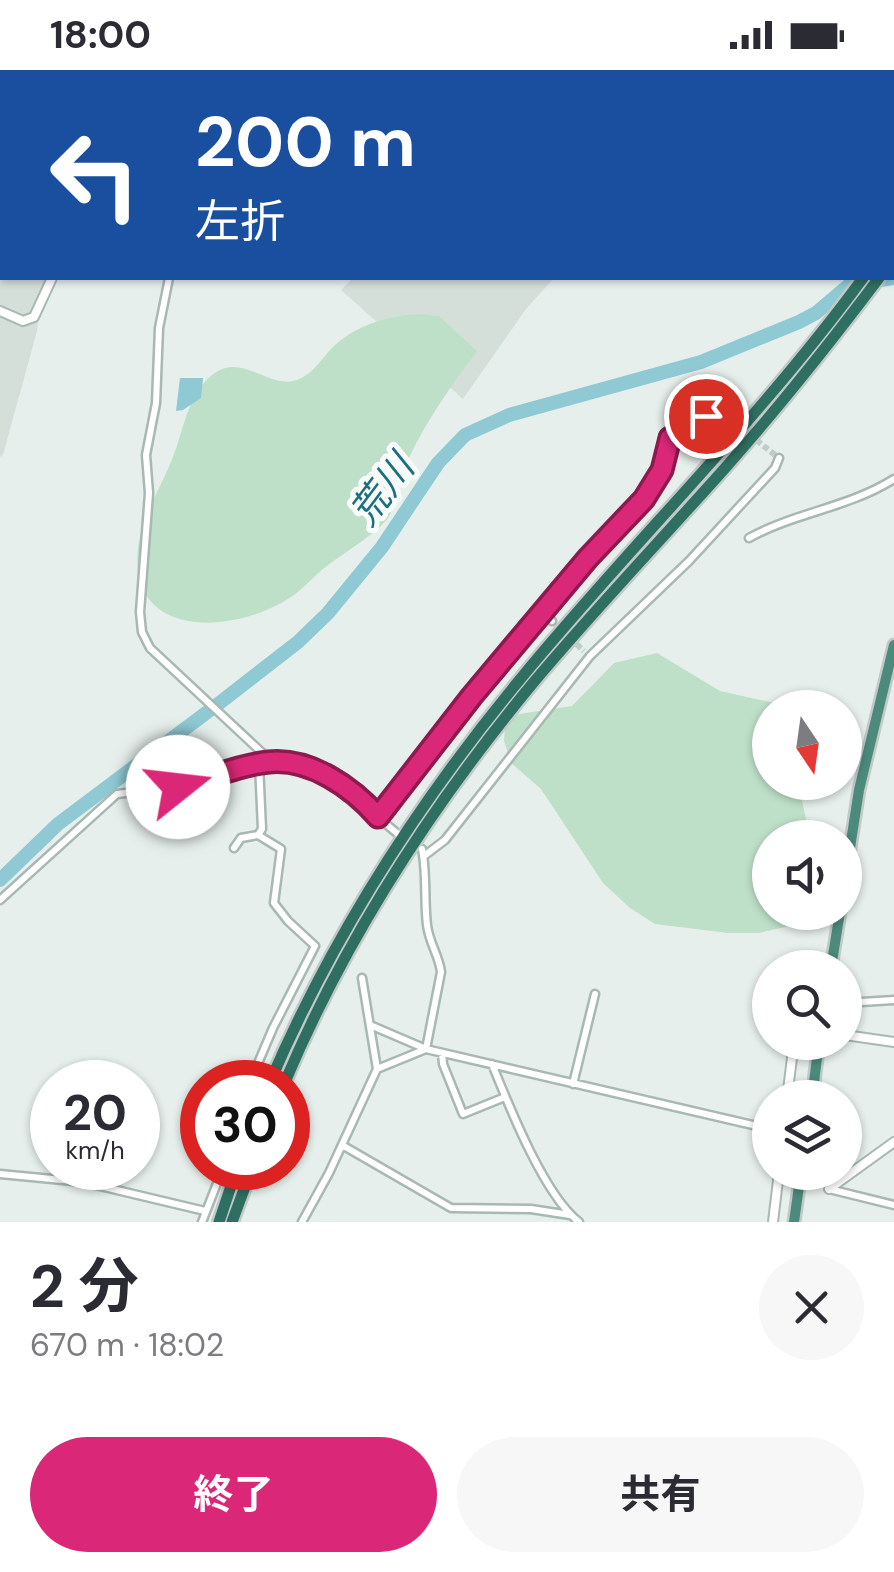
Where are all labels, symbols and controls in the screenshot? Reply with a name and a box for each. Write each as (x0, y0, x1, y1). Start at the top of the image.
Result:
text: 18:00 (50, 10, 151, 60)
text: 200 m (195, 97, 416, 188)
icon: left (30, 110, 160, 240)
text: 左折 (195, 192, 285, 251)
pin (664, 374, 749, 459)
icon: arrive (679, 389, 734, 444)
water label: 荒川 (339, 441, 427, 535)
north arrow (752, 690, 862, 800)
map controls (752, 690, 862, 1190)
position arrow (126, 735, 230, 839)
button: sound (752, 820, 862, 930)
button: search (752, 950, 862, 1060)
speed limit sign: 30 (180, 1060, 310, 1190)
text: 20 (63, 1080, 127, 1146)
button: layers (752, 1080, 862, 1190)
text: km/h (65, 1134, 125, 1167)
text: 2 分 (30, 1247, 139, 1326)
button: close (759, 1255, 864, 1360)
text: 670 m · 18:02 (30, 1324, 224, 1366)
button: 終了 (30, 1437, 437, 1552)
button: 共有 (457, 1437, 864, 1552)

